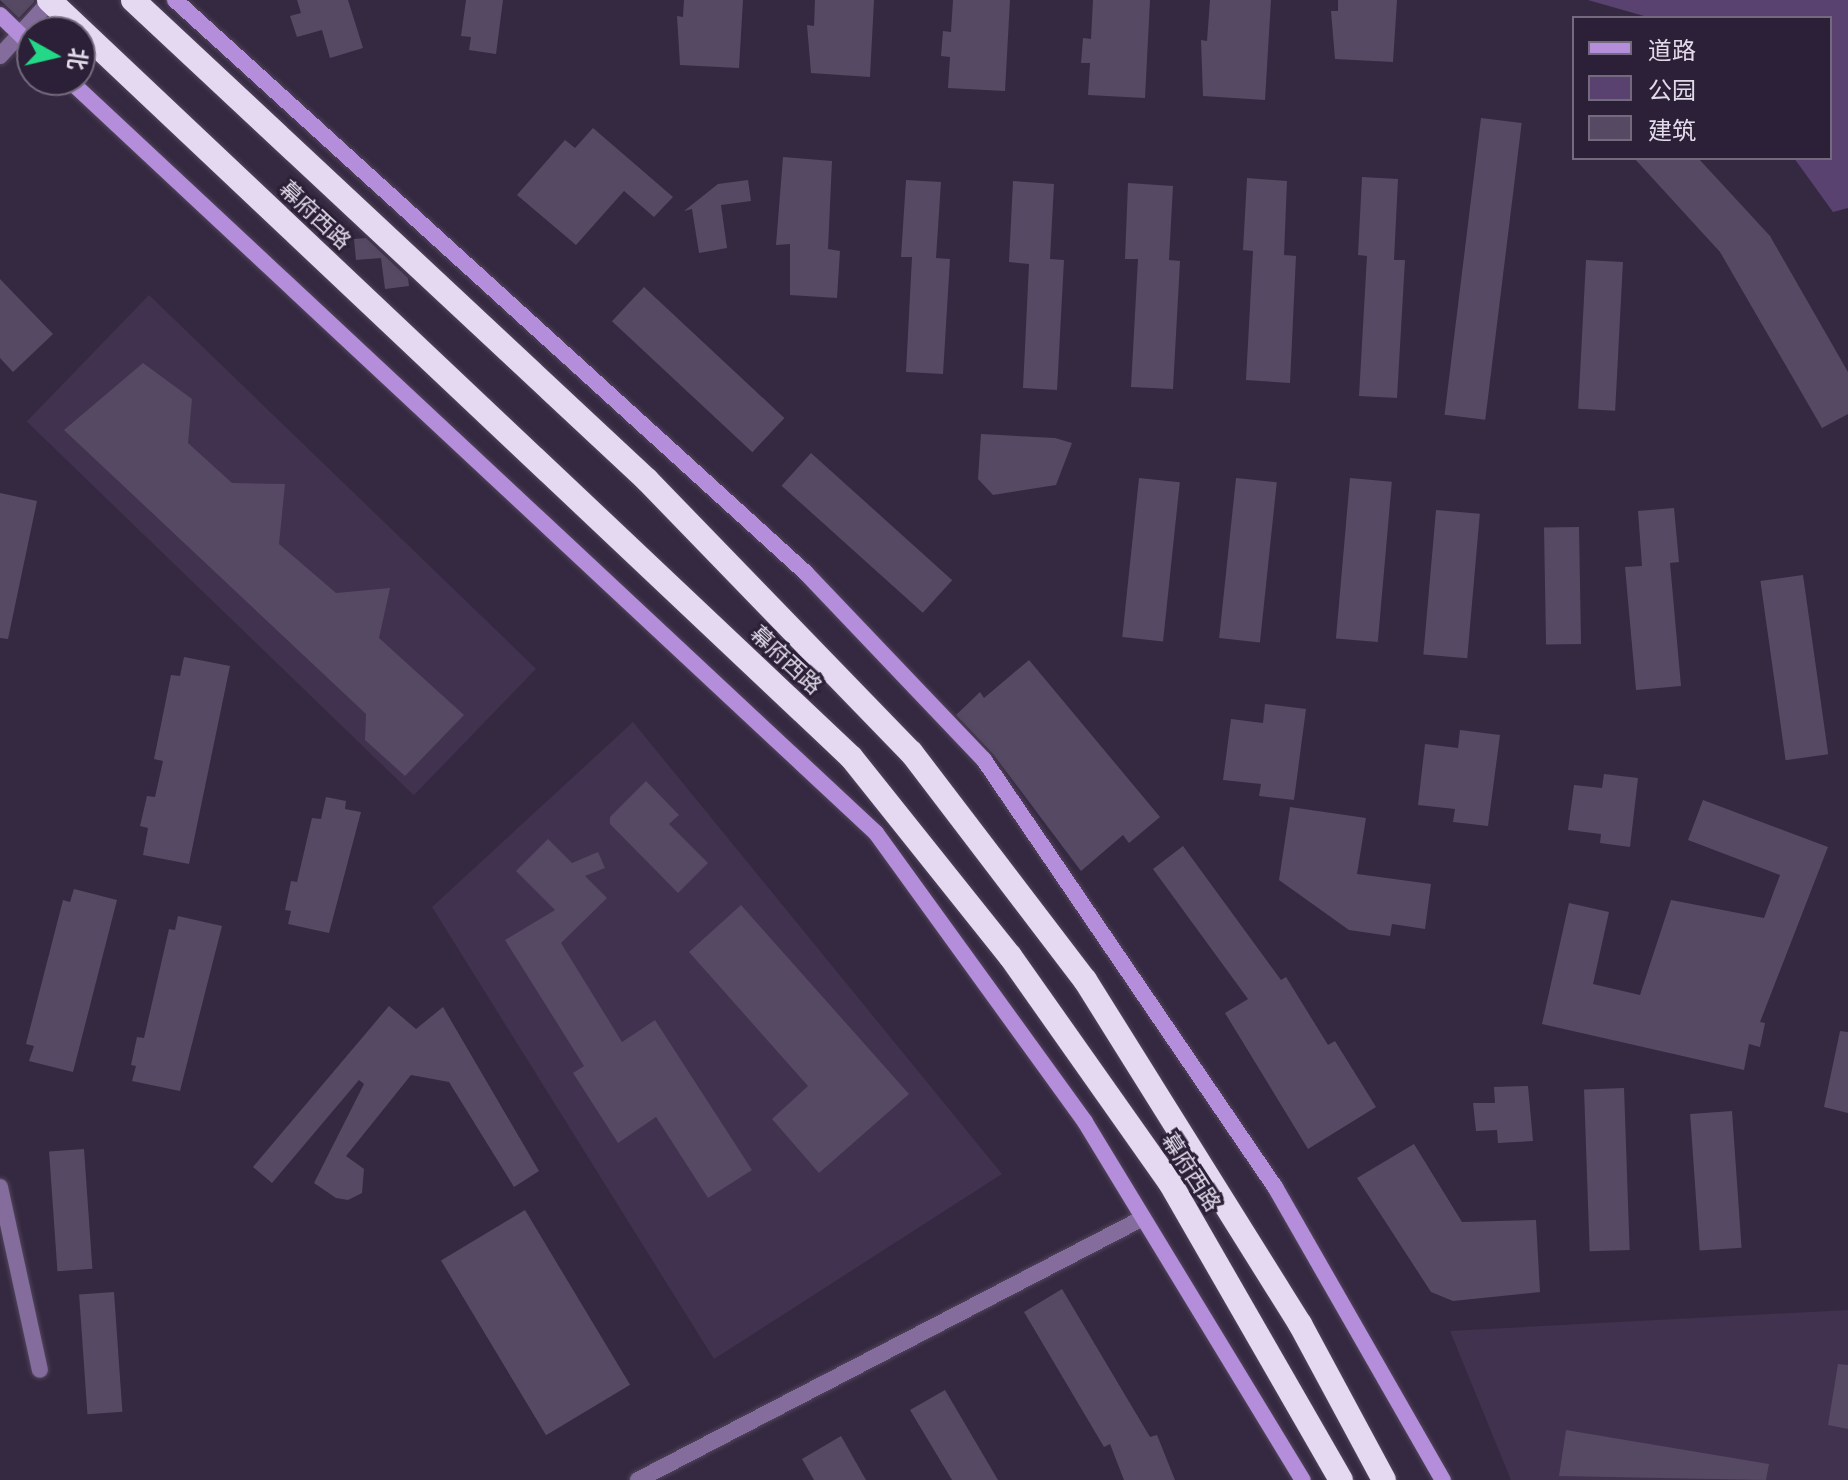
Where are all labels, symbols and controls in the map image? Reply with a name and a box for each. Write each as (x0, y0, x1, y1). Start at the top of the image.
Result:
north arrow (16, 16, 96, 96)
legend (1572, 16, 1832, 160)
text: 道路 (1648, 35, 1696, 66)
text: 北 (62, 46, 93, 72)
text: 公园 (1648, 75, 1696, 106)
text: 建筑 (1648, 115, 1696, 146)
street label: 幕府西路 (274, 175, 356, 255)
street label: 幕府西路 (745, 620, 827, 700)
street label: 幕府西路 (1156, 1128, 1226, 1216)

